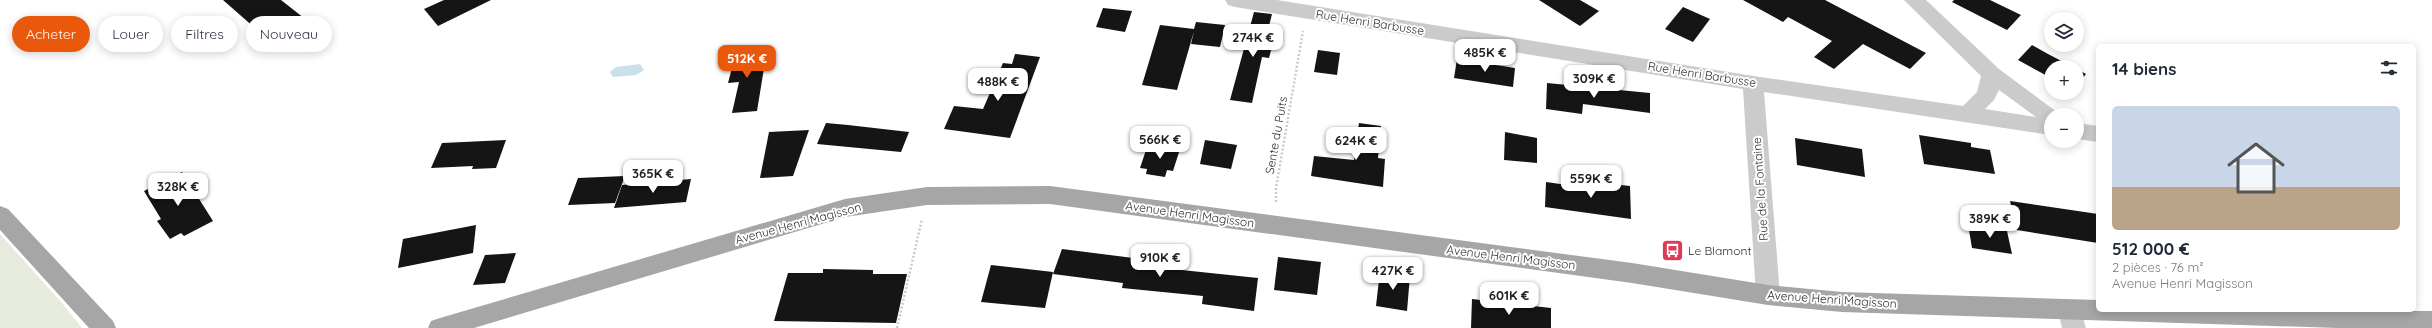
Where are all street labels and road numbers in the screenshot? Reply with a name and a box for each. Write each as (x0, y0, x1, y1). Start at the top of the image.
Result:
street label: Rue Henri Barbusse (1315, 6, 1425, 38)
street label: Rue Henri Barbusse (1647, 58, 1757, 90)
street label: Sente du Puits (1262, 95, 1290, 175)
street label: Rue de la Fontaine (1749, 136, 1771, 241)
street label: Avenue Henri Magisson (1125, 198, 1255, 230)
street label: Avenue Henri Magisson (733, 199, 863, 247)
street label: Avenue Henri Magisson (1446, 242, 1576, 272)
street label: Avenue Henri Magisson (1767, 287, 1897, 311)

